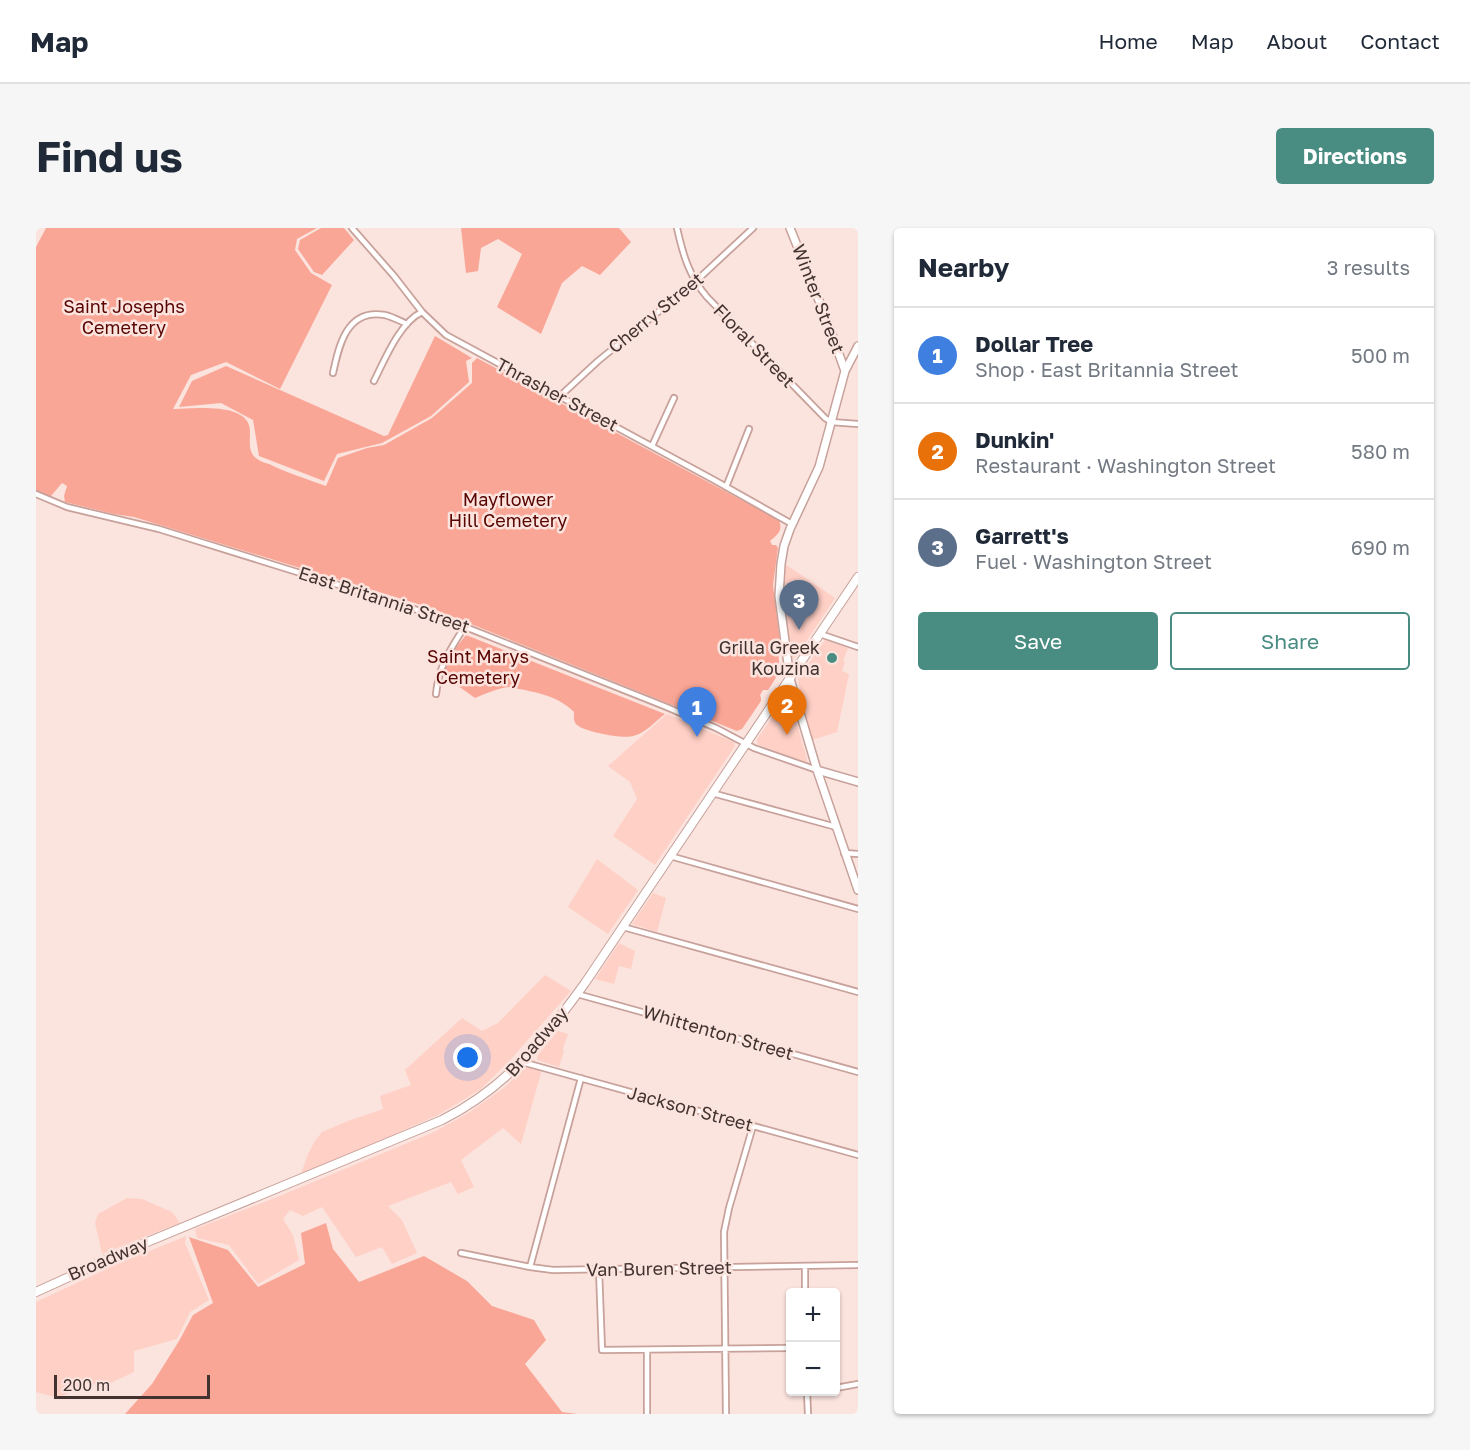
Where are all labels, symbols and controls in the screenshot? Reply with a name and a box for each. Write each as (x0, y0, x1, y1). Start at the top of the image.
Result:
text: Map (30, 25, 88, 58)
text: Home (1098, 28, 1158, 54)
text: Map (1191, 28, 1234, 54)
text: About (1267, 28, 1327, 54)
text: Contact (1360, 28, 1440, 54)
button: Directions (1276, 128, 1434, 184)
text: Find us (36, 131, 183, 181)
street label: Winter Street (788, 241, 850, 356)
text: Nearby (918, 252, 1009, 283)
text: 3 results (1327, 255, 1410, 279)
street label: Cherry Street (603, 267, 707, 357)
park label: Saint Josephs Cemetery (63, 295, 185, 338)
street label: Floral Street (709, 299, 800, 392)
text: Dollar Tree (975, 330, 1093, 357)
text: 1 (932, 343, 943, 367)
text: 500 m (1351, 343, 1410, 367)
street label: Thrasher Street (493, 353, 622, 436)
text: Shop · East Britannia Street (975, 357, 1239, 381)
text: Dunkin' (975, 426, 1054, 453)
text: 2 (931, 439, 944, 463)
text: 580 m (1351, 439, 1410, 463)
text: Restaurant · Washington Street (975, 453, 1276, 477)
park label: Mayflower Hill Cemetery (449, 488, 567, 531)
text: Garrett's (975, 522, 1069, 549)
text: 3 (931, 535, 944, 559)
text: 690 m (1351, 535, 1410, 559)
text: Fuel · Washington Street (975, 549, 1212, 573)
street label: East Britannia Street (296, 561, 473, 637)
pin: 3 (780, 580, 819, 630)
button: Save (918, 612, 1158, 670)
button: Share (1170, 612, 1410, 670)
place label: Grilla Greek Kouzina (719, 636, 820, 679)
park label: Saint Marys Cemetery (427, 645, 529, 688)
marker: Grilla Greek Kouzina (825, 651, 839, 665)
pin: 2 (768, 686, 807, 735)
pin: 1 (678, 688, 716, 737)
street label: Whittenton Street (640, 1000, 796, 1064)
street label: Broadway (500, 1002, 572, 1081)
your location (453, 1043, 482, 1072)
street label: Jackson Street (625, 1081, 756, 1135)
street label: Broadway (64, 1231, 151, 1285)
street label: Van Buren Street (586, 1256, 732, 1280)
map controls (786, 1288, 840, 1396)
button: + (786, 1288, 840, 1342)
button: − (786, 1342, 840, 1396)
scale bar (54, 1372, 210, 1400)
text: 200 m (63, 1375, 110, 1395)

